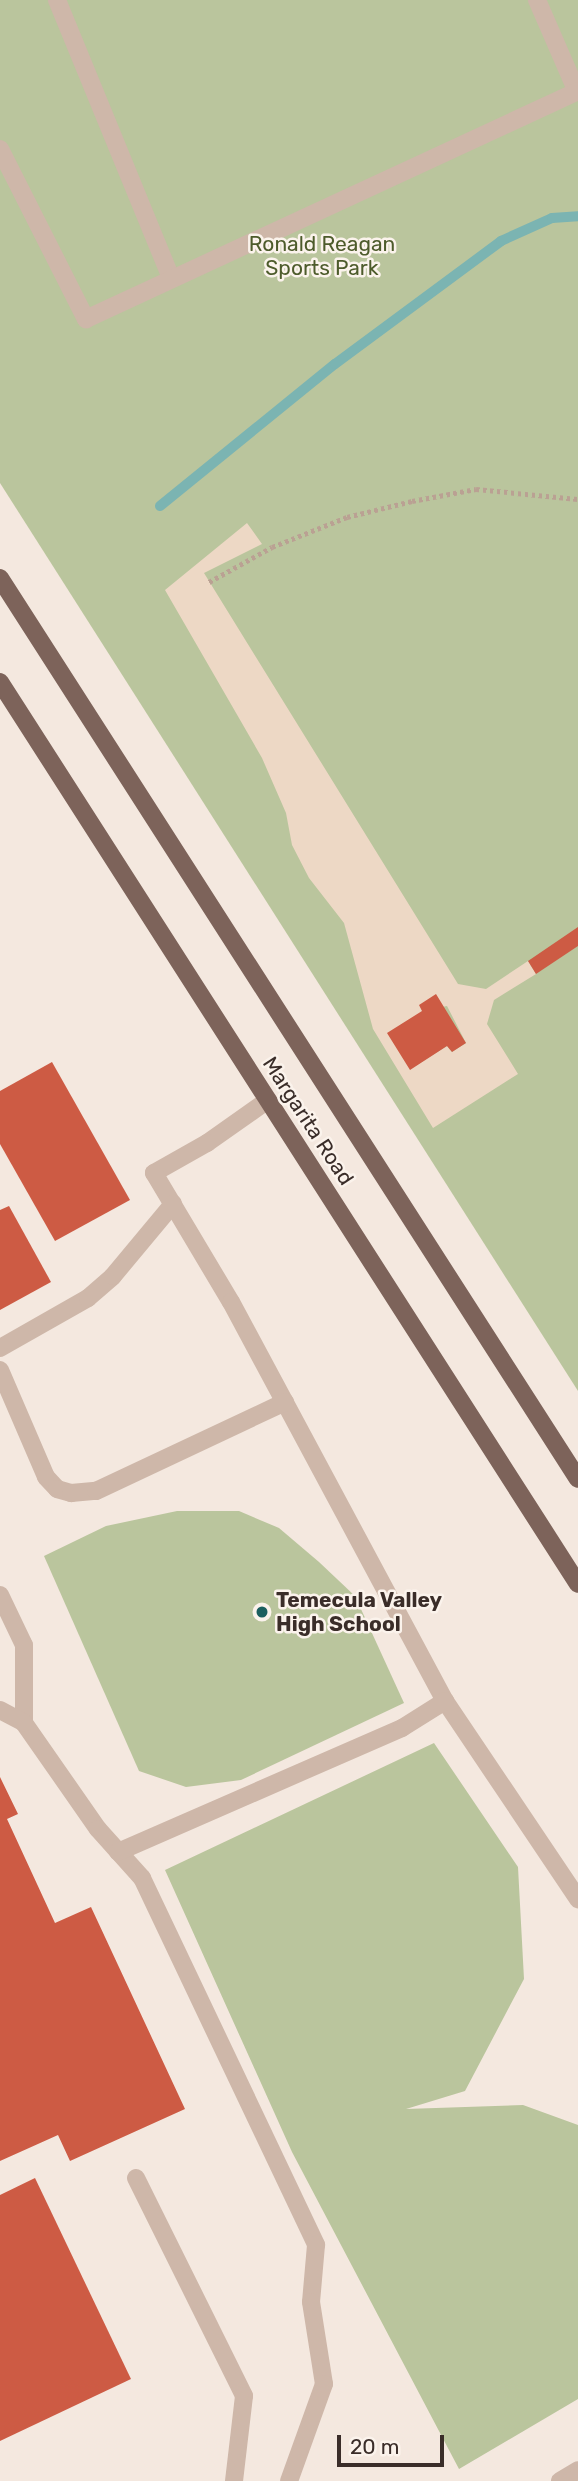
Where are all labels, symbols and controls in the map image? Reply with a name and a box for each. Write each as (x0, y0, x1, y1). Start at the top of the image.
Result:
park label: Ronald Reagan Sports Park (249, 231, 395, 281)
street label: Margarita Road (257, 1052, 359, 1190)
place label: Temecula Valley High School (276, 1587, 443, 1637)
marker: Temecula Valley High School (254, 1604, 270, 1620)
scale bar (340, 2422, 447, 2466)
text: 20 m (350, 2434, 399, 2459)

